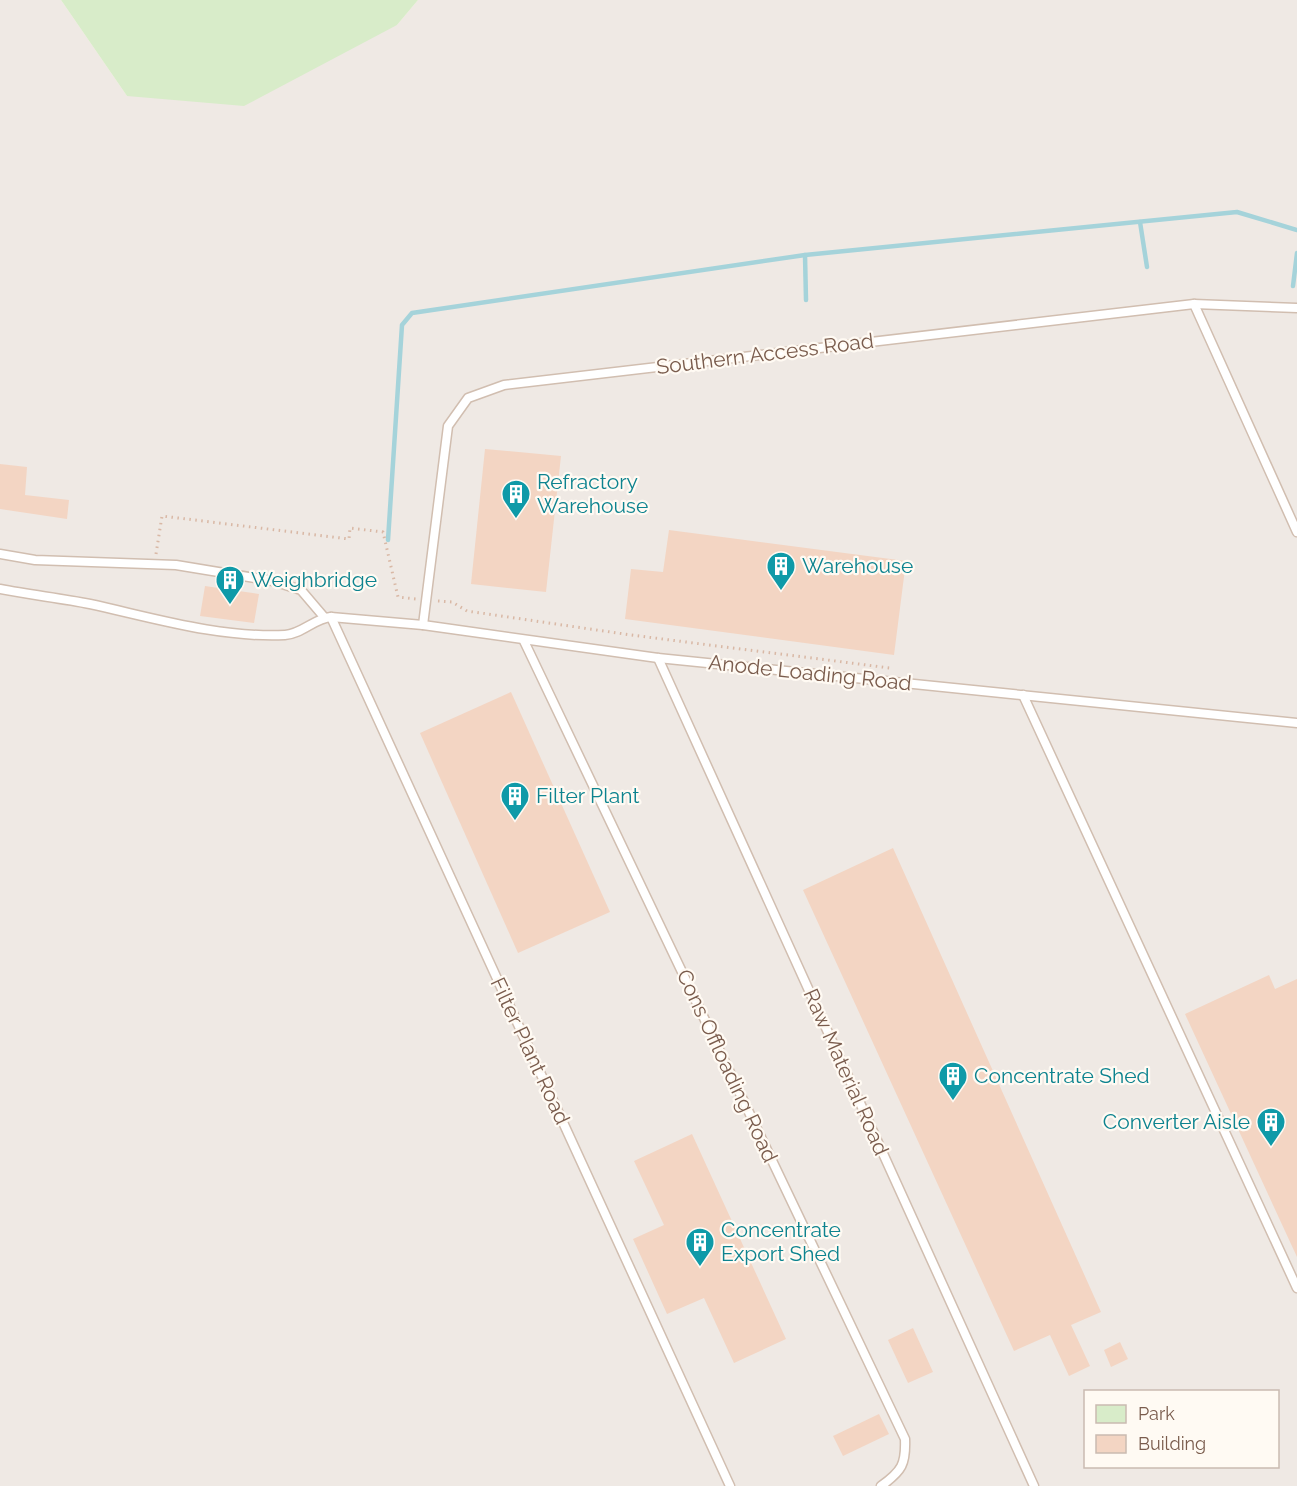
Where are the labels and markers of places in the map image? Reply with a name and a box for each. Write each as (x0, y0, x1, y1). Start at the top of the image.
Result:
place label: Refractory Warehouse (537, 469, 648, 518)
building icon: Refractory Warehouse (500, 478, 532, 520)
building icon: Warehouse (765, 550, 797, 592)
place label: Warehouse (802, 553, 913, 578)
building icon: Weighbridge (214, 564, 246, 606)
place label: Weighbridge (251, 567, 377, 592)
building icon: Filter Plant (499, 780, 531, 822)
place label: Filter Plant (536, 783, 639, 808)
building icon: Concentrate Shed (937, 1060, 969, 1102)
place label: Concentrate Shed (974, 1063, 1150, 1088)
building icon: Converter Aisle (1255, 1106, 1287, 1148)
place label: Converter Aisle (1103, 1109, 1250, 1134)
place label: Concentrate Export Shed (721, 1217, 841, 1266)
building icon: Concentrate Export Shed (684, 1226, 716, 1268)

